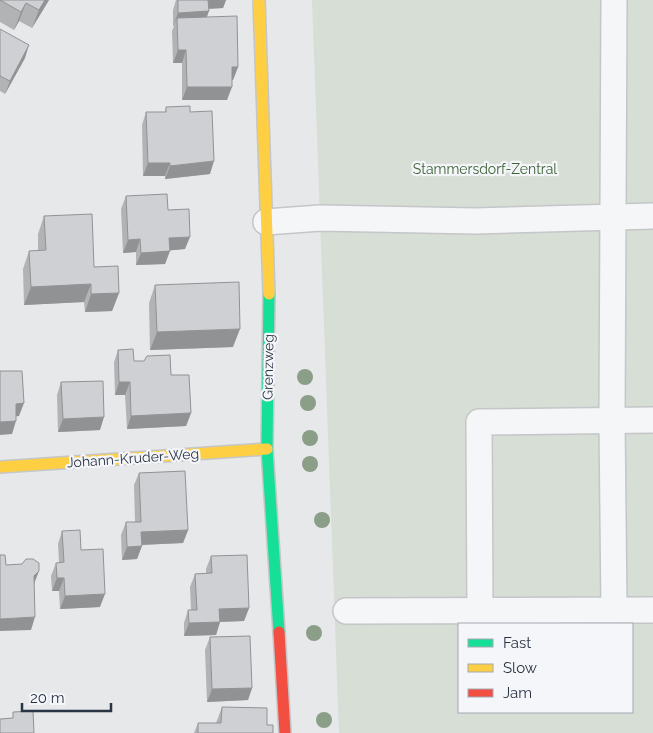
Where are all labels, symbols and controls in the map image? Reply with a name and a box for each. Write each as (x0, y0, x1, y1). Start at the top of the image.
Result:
park label: Stammersdorf-Zentral (413, 161, 557, 177)
street label: Grenzweg (259, 334, 277, 400)
street label: Johann-Kruder-Weg (66, 445, 200, 471)
legend (458, 623, 633, 713)
text: Fast (503, 634, 531, 652)
text: Slow (503, 659, 537, 677)
scale bar (22, 680, 111, 712)
text: Jam (503, 684, 532, 702)
text: 20 m (30, 689, 65, 707)

